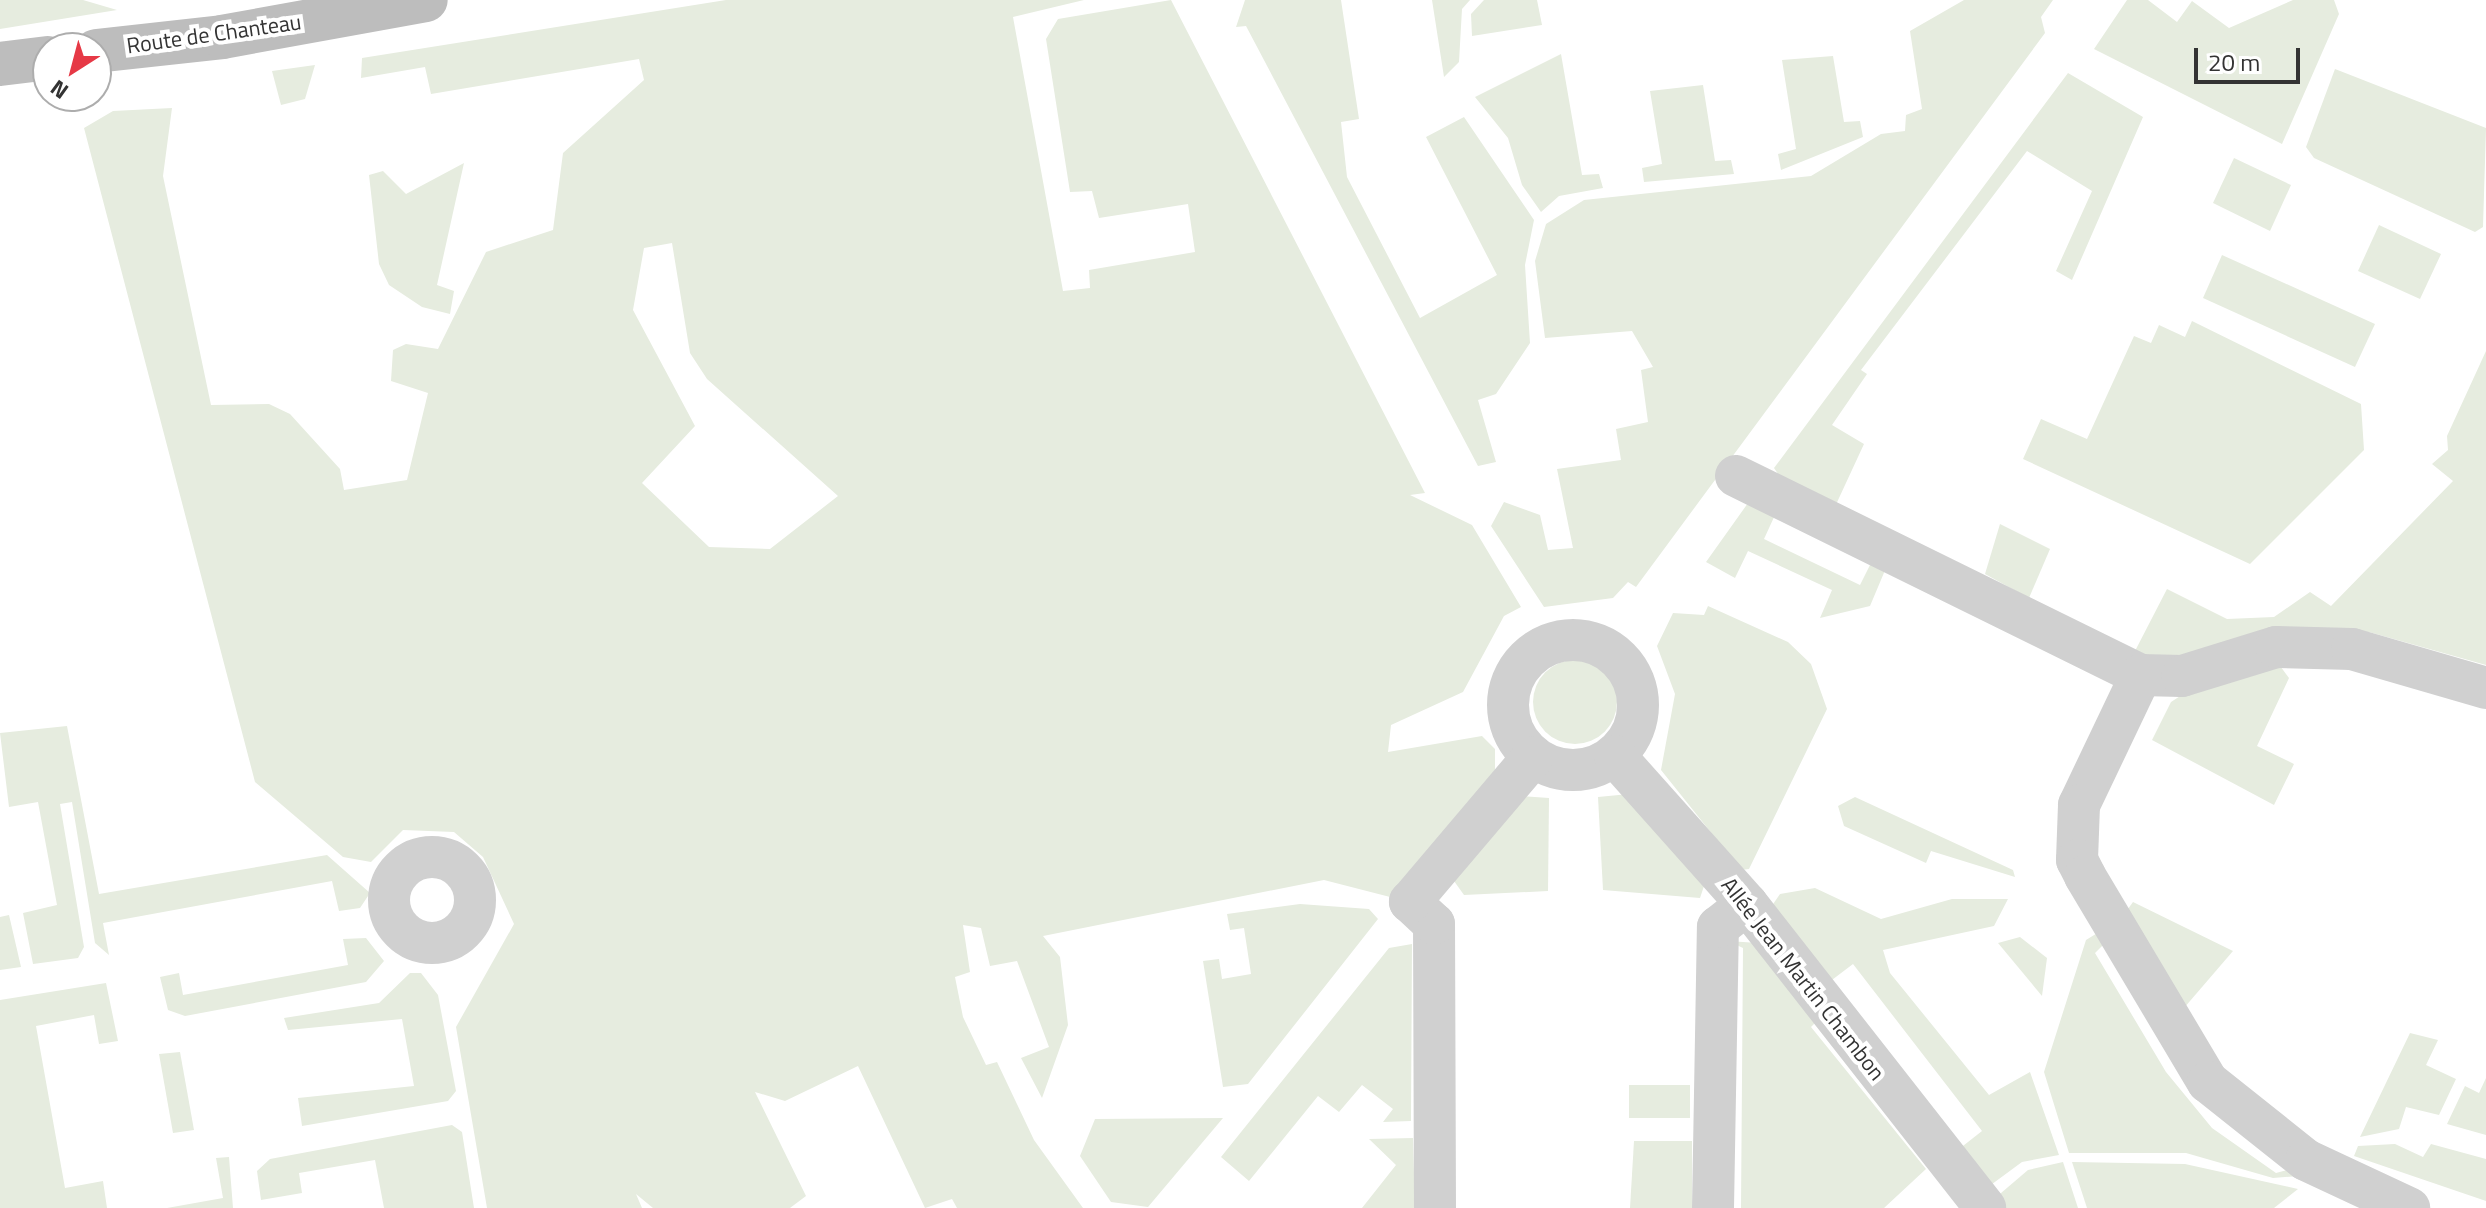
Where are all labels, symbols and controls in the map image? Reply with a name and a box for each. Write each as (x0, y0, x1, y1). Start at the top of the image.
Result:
street label: Route de Chanteau (125, 9, 303, 59)
north arrow (32, 32, 112, 112)
scale bar (2198, 32, 2304, 82)
text: 20 m (2208, 44, 2260, 80)
text: N (43, 72, 75, 108)
street label: Allée Jean Martin Chambon (1716, 872, 1890, 1086)

